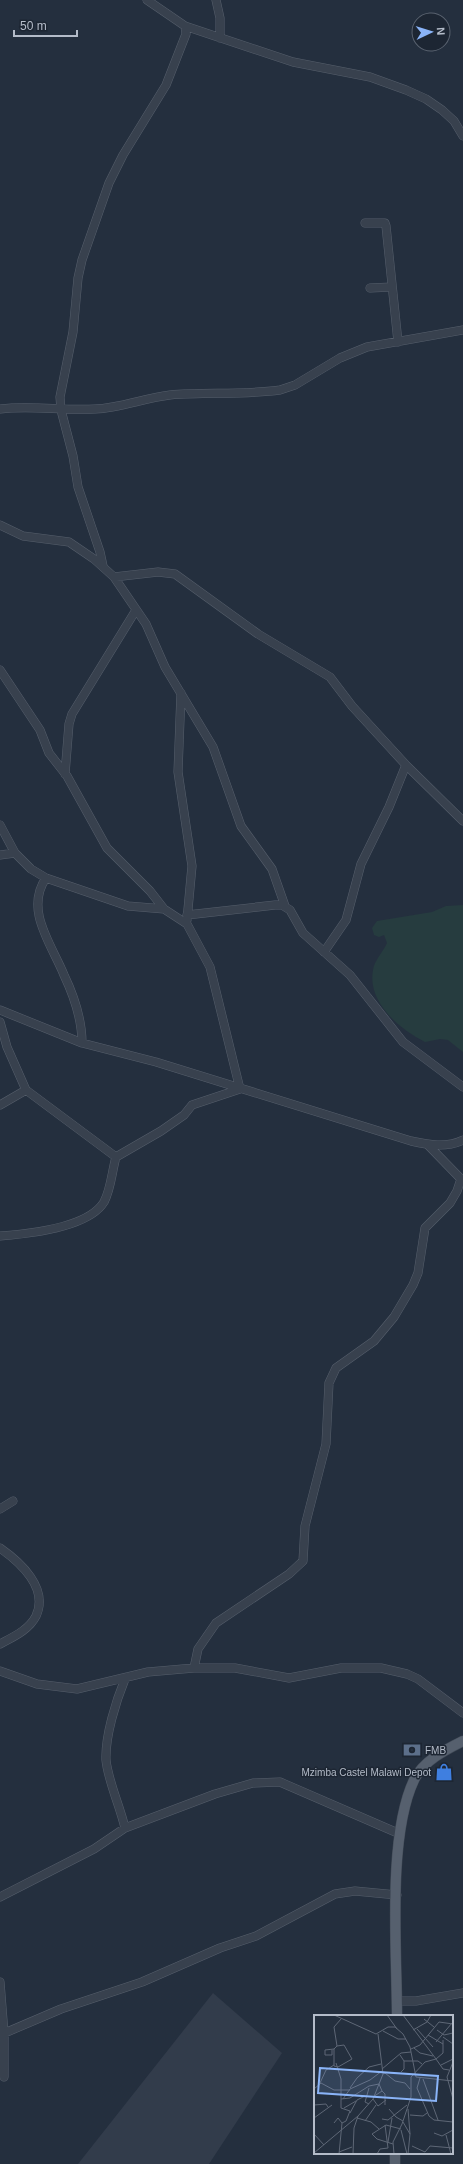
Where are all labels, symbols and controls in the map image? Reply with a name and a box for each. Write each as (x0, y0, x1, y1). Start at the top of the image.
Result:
scale bar (14, 12, 77, 38)
north arrow (411, 12, 451, 52)
text: 50 m (20, 19, 47, 33)
text: N (435, 27, 447, 36)
bank icon: FMB (402, 1740, 422, 1760)
place label: FMB (425, 1745, 446, 1756)
shop icon: Mzimba Castel Malawi Depot (434, 1762, 454, 1782)
place label: Mzimba Castel Malawi Depot (302, 1767, 431, 1778)
inset map (314, 2015, 453, 2154)

